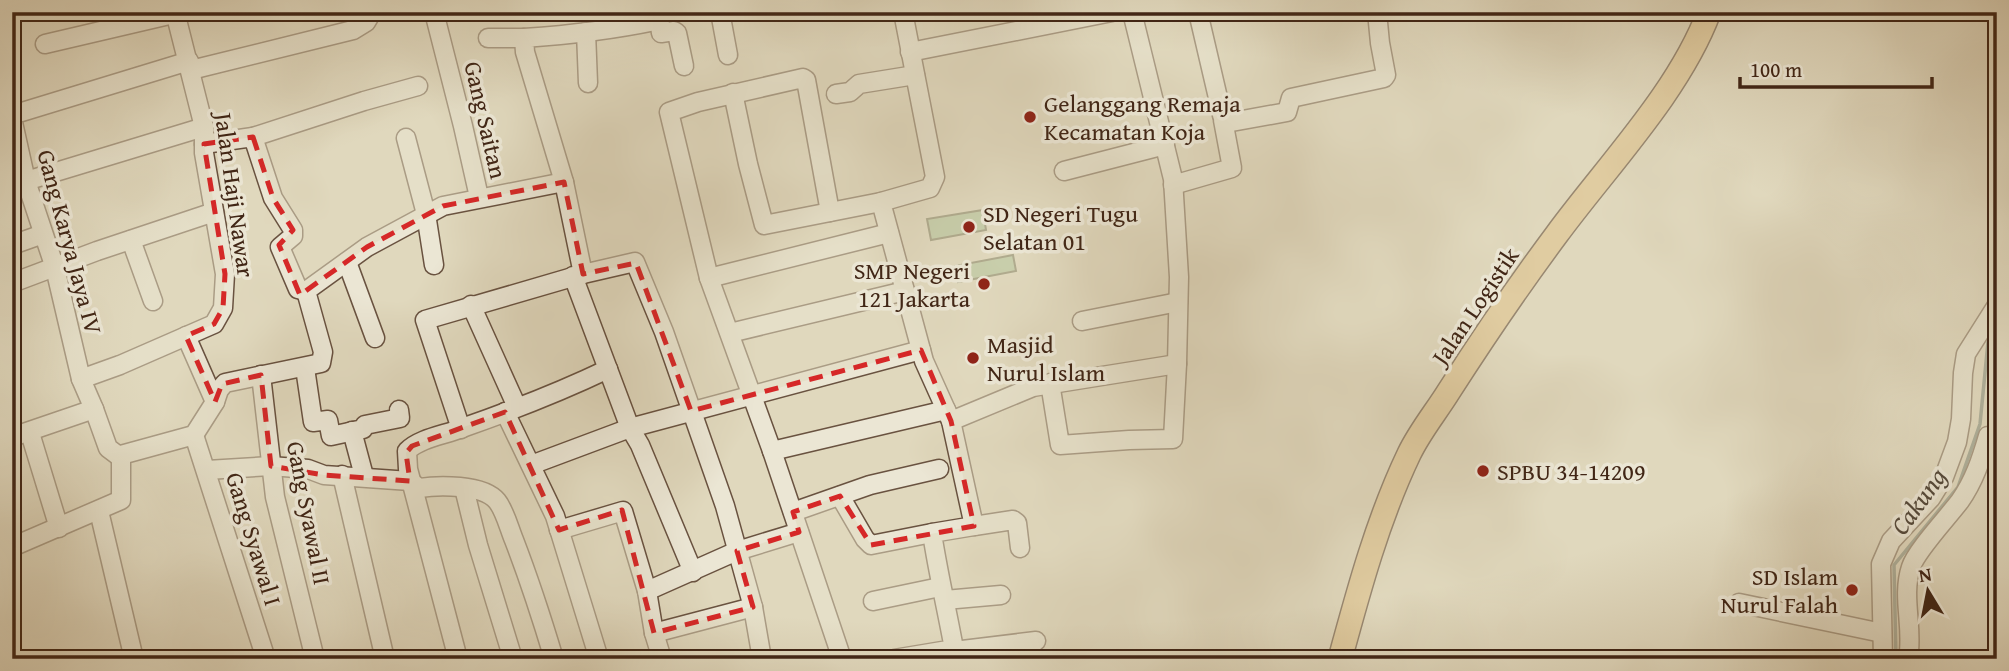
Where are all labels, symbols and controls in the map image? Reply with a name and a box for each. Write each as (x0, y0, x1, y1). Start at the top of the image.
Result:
scale bar (1740, 46, 1932, 90)
text: 100 m (1750, 54, 1802, 85)
street label: Gang Saitan (456, 58, 517, 183)
place label: Gelanggang Remaja Kecamatan Koja (1044, 86, 1241, 149)
street label: Jalan Haji Nawar (206, 107, 264, 280)
marker: Gelanggang Remaja Kecamatan Koja (1022, 109, 1038, 125)
street label: Gang Karya Jaya IV (28, 146, 112, 339)
place label: SD Negeri Tugu Selatan 01 (983, 196, 1138, 259)
marker: SD Negeri Tugu Selatan 01 (961, 219, 977, 235)
street label: Jalan Logistik (1421, 239, 1528, 374)
place label: SMP Negeri 121 Jakarta (854, 253, 971, 316)
marker: SMP Negeri 121 Jakarta (976, 276, 992, 292)
place label: Masjid Nurul Islam (987, 327, 1106, 390)
marker: Masjid Nurul Islam (965, 350, 981, 366)
street label: Gang Syawal II (278, 438, 340, 588)
place label: SPBU 34-14209 (1497, 454, 1645, 489)
water label: Cakung (1880, 459, 1956, 543)
marker: SPBU 34-14209 (1475, 463, 1491, 479)
street label: Gang Syawal I (217, 468, 291, 610)
north arrow (1894, 556, 1964, 626)
place label: SD Islam Nurul Falah (1721, 559, 1839, 622)
text: N (1916, 559, 1934, 589)
marker: SD Islam Nurul Falah (1844, 582, 1860, 598)

